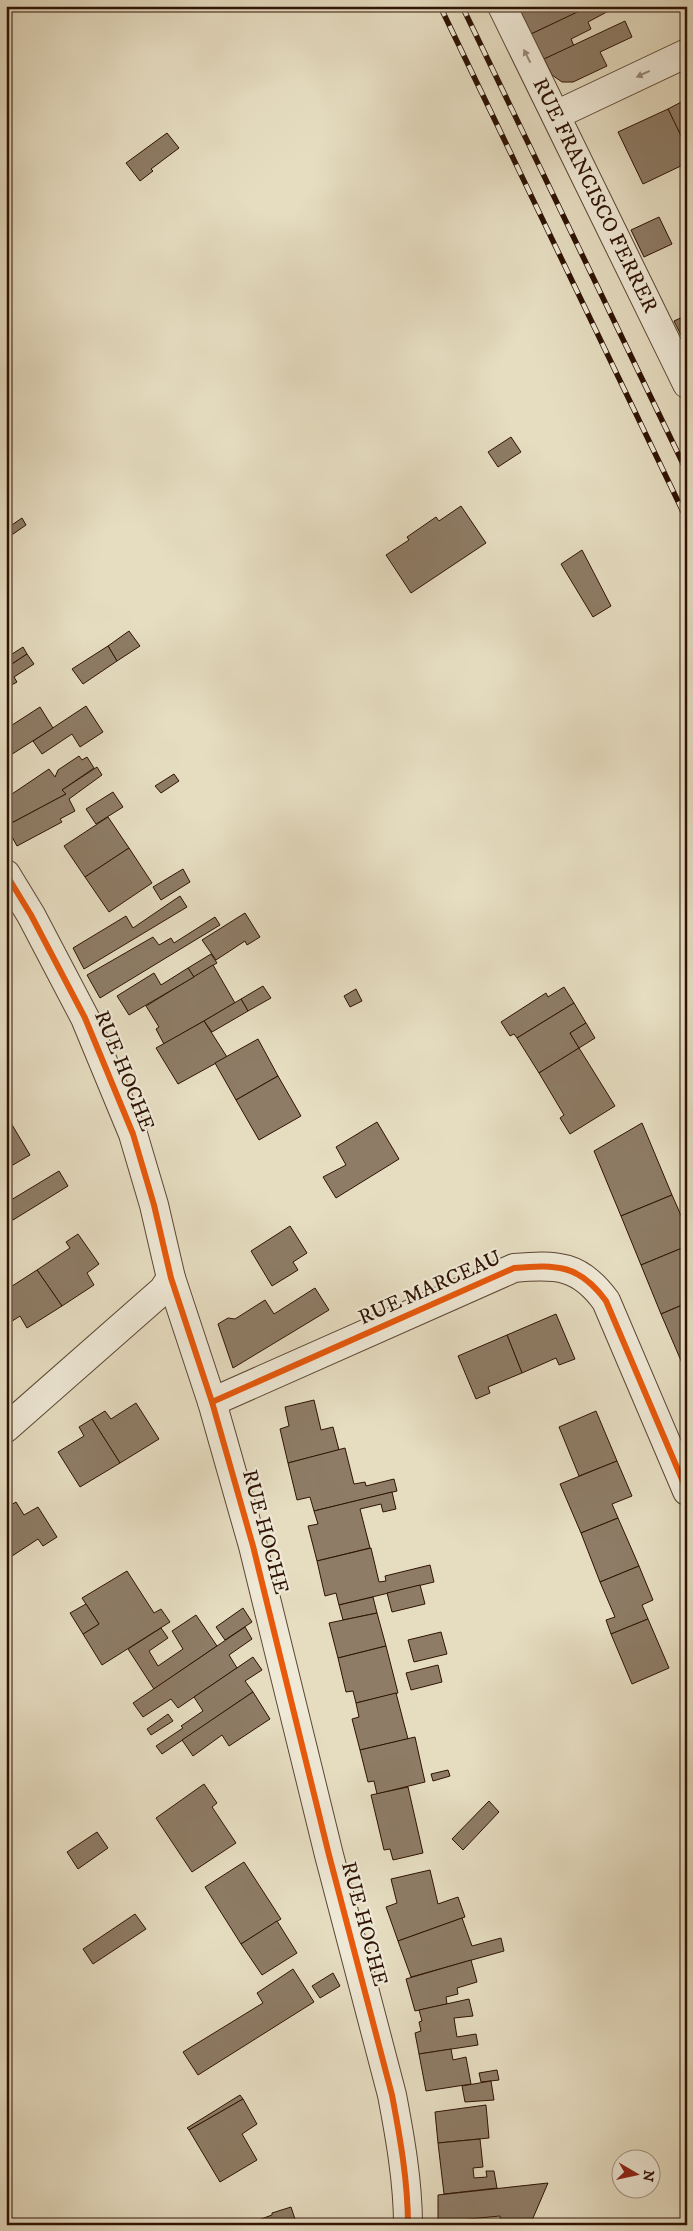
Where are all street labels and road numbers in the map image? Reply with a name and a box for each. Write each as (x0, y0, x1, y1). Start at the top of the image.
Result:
street label: RUE FRANCISCO FERRER (526, 74, 663, 317)
street label: RUE HOCHE (88, 1007, 160, 1135)
street label: RUE MARCEAU (355, 1245, 505, 1331)
street label: RUE HOCHE (236, 1467, 294, 1597)
street label: RUE HOCHE (335, 1859, 393, 1989)

